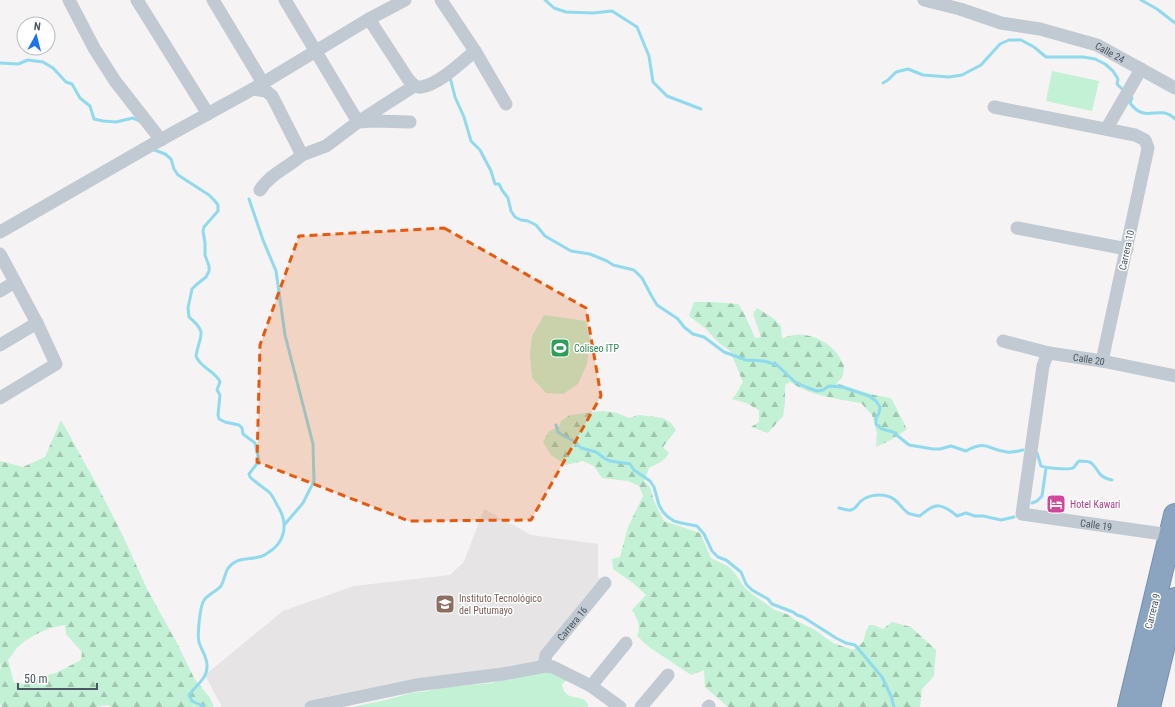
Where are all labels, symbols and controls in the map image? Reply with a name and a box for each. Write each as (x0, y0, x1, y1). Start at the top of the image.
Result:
north arrow (16, 16, 56, 56)
text: N (33, 20, 42, 33)
street label: Calle 24 (1093, 40, 1126, 65)
street label: Carrera 10 (1117, 229, 1136, 271)
sports icon: Coliseo ITP (549, 337, 571, 359)
place label: Coliseo ITP (574, 343, 619, 354)
street label: Calle 20 (1072, 352, 1106, 367)
hotel icon: Hotel Kawari (1045, 493, 1067, 515)
place label: Hotel Kawari (1070, 499, 1120, 510)
street label: Calle 19 (1080, 517, 1113, 533)
street label: Carrera 9 (1143, 592, 1162, 630)
school or university icon: Instituto Tecnológico del Putumayo (434, 593, 456, 615)
place label: Instituto Tecnológico del Putumayo (459, 593, 542, 616)
street label: Carrera 16 (555, 604, 590, 643)
scale bar (18, 665, 97, 691)
text: 50 m (24, 672, 48, 686)

